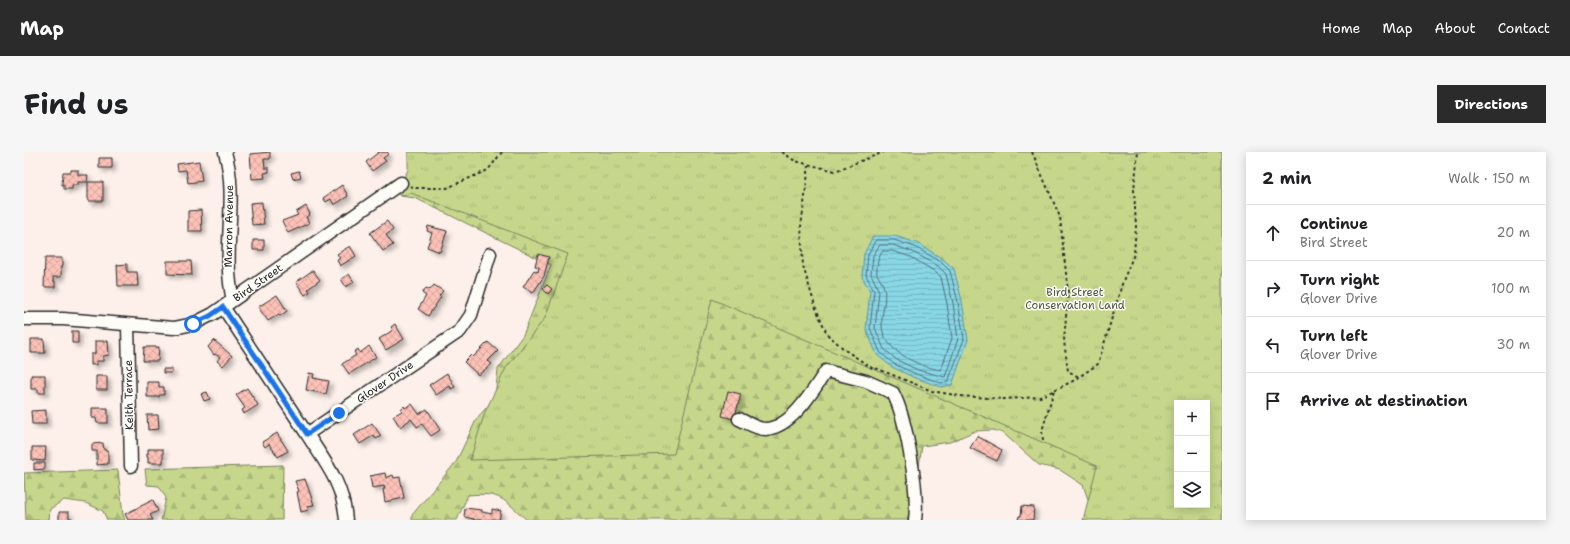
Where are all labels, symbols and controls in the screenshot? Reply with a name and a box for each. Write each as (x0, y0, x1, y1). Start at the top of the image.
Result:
text: Map (20, 16, 64, 41)
text: Home (1322, 19, 1361, 37)
text: Map (1383, 19, 1413, 37)
text: About (1435, 19, 1476, 37)
text: Contact (1498, 19, 1550, 37)
text: Find us (24, 85, 129, 123)
button: Directions (1437, 85, 1546, 123)
text: 2 min (1262, 167, 1312, 189)
text: Walk · 150 m (1448, 170, 1530, 187)
street label: Marron Avenue (221, 185, 237, 267)
text: Continue (1300, 214, 1368, 234)
icon: ahead (1262, 222, 1284, 244)
text: 20 m (1497, 224, 1530, 241)
text: Bird Street (1300, 234, 1368, 251)
street label: Bird Street (230, 260, 286, 306)
text: Turn right (1300, 270, 1380, 290)
icon: right (1262, 278, 1284, 300)
text: 100 m (1491, 280, 1530, 297)
park label: Bird Street Conservation Land (1025, 285, 1125, 313)
text: Glover Drive (1300, 290, 1378, 307)
route start (184, 315, 202, 333)
text: Turn left (1300, 326, 1368, 346)
icon: left (1262, 334, 1284, 356)
text: 30 m (1496, 336, 1530, 353)
text: Glover Drive (1300, 346, 1378, 363)
street label: Glover Drive (354, 357, 416, 407)
street label: Keith Terrace (121, 360, 137, 430)
icon: arrive (1262, 390, 1284, 412)
text: Arrive at destination (1300, 391, 1468, 411)
map controls (1174, 400, 1210, 508)
button: + (1174, 400, 1210, 436)
route end (330, 404, 348, 422)
button: − (1174, 436, 1210, 472)
button: layers (1174, 472, 1210, 508)

